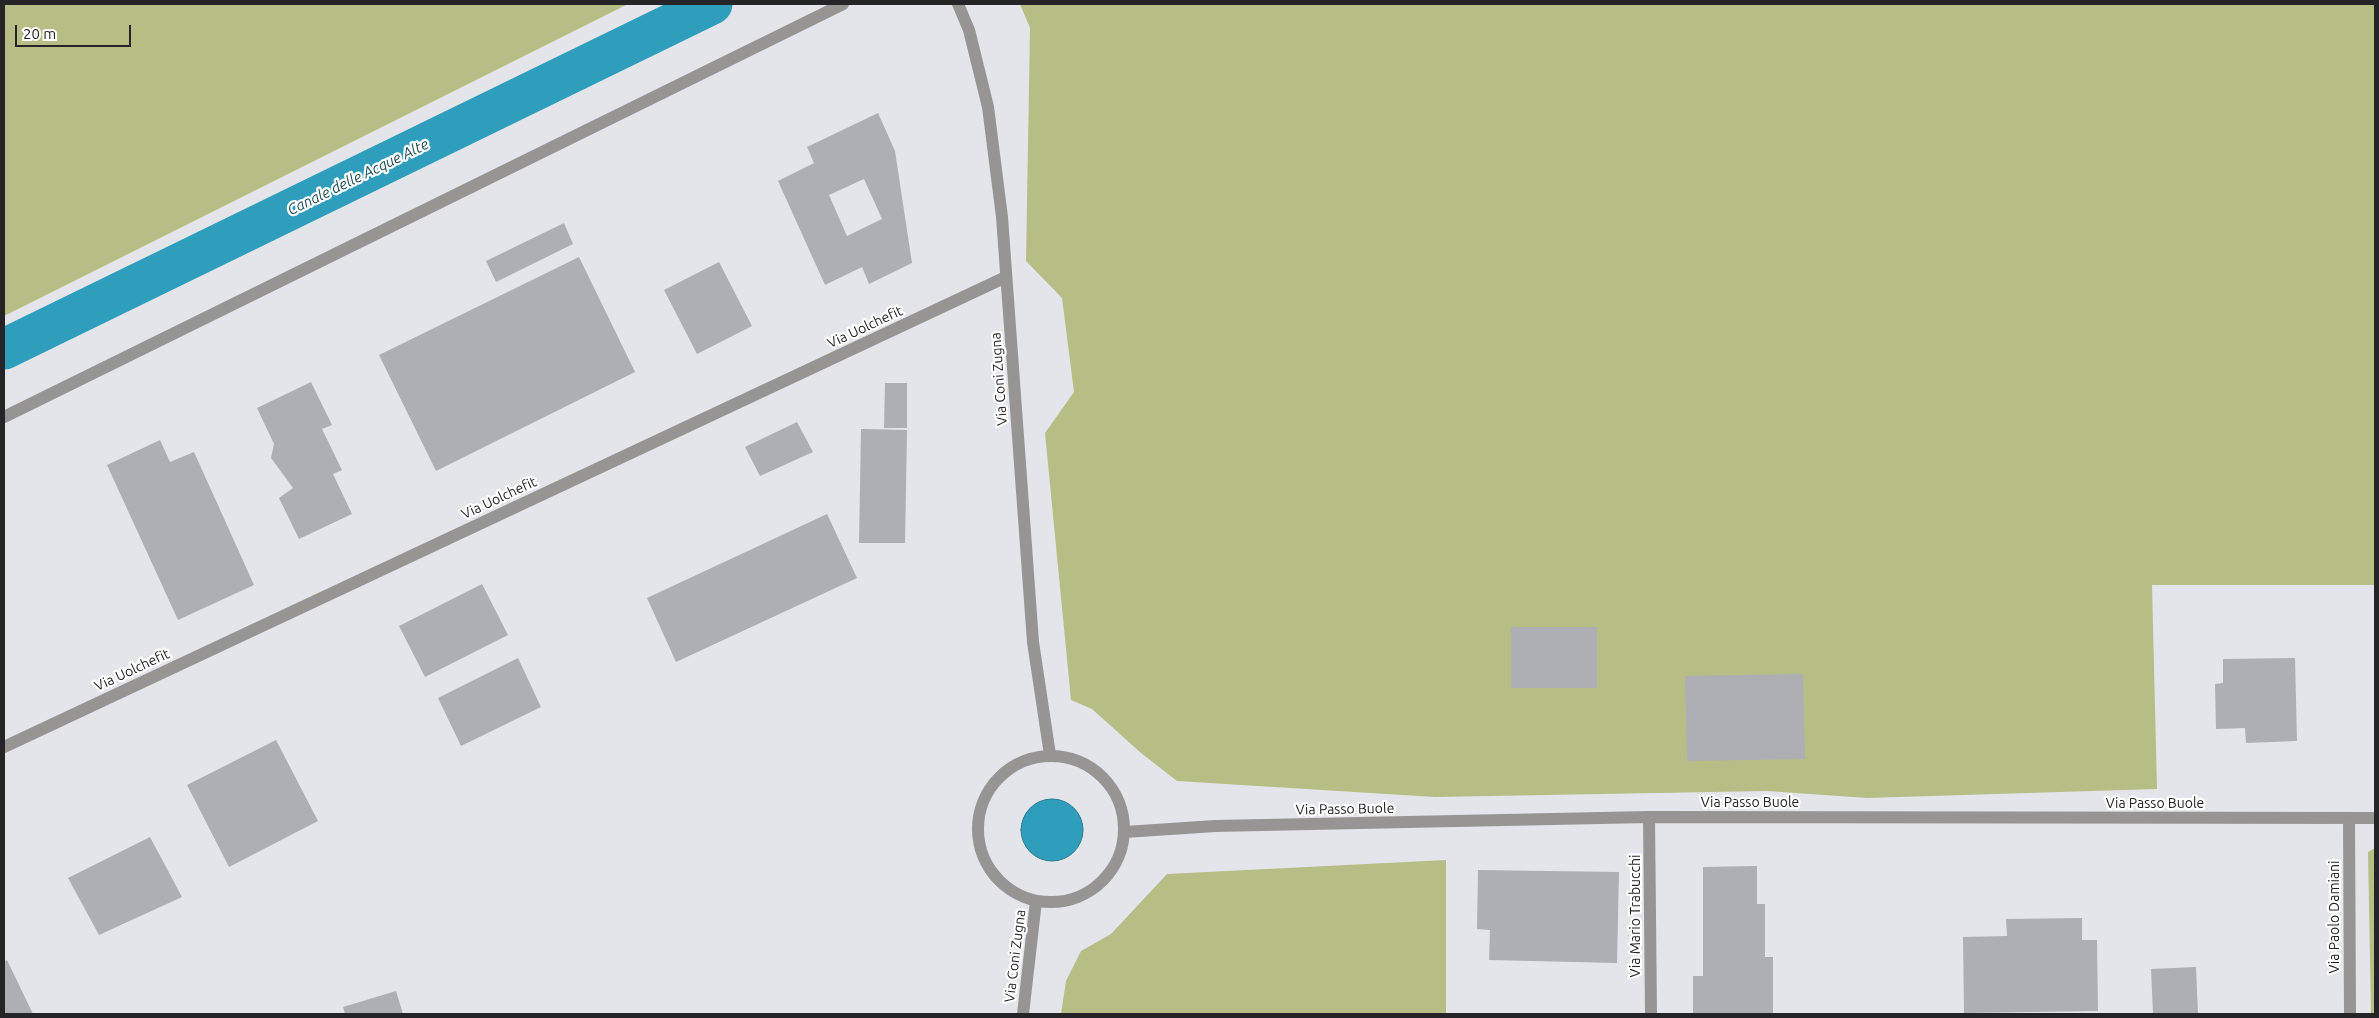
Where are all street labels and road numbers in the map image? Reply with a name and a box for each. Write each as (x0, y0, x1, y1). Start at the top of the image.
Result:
street label: Via Uolchefit (825, 302, 905, 352)
street label: Via Coni Zugna (987, 332, 1011, 426)
street label: Via Uolchefit (459, 473, 539, 523)
street label: Via Uolchefit (92, 645, 172, 695)
street label: Via Passo Buole (1701, 794, 1799, 810)
street label: Via Passo Buole (2106, 795, 2204, 811)
street label: Via Passo Buole (1296, 800, 1394, 818)
street label: Via Mario Trabucchi (1627, 855, 1643, 977)
street label: Via Paolo Damiani (2326, 861, 2342, 973)
street label: Via Coni Zugna (1001, 909, 1029, 1003)

